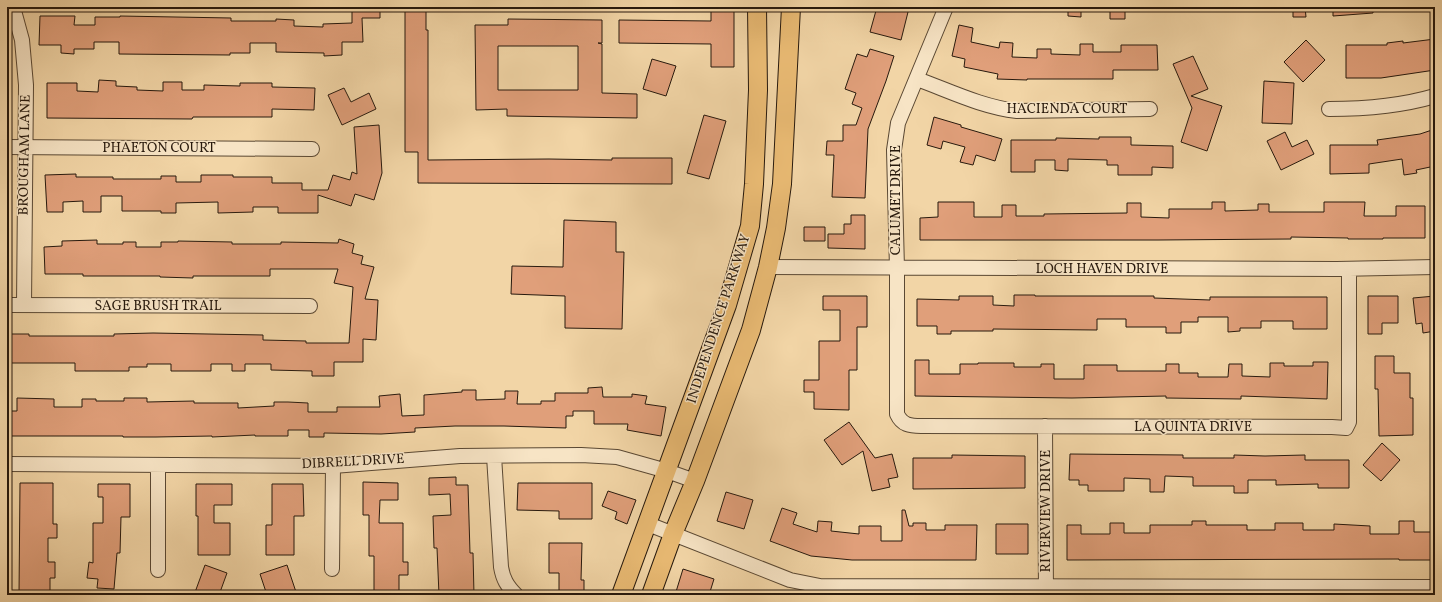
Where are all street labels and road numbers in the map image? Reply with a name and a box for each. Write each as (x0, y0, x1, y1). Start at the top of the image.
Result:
street label: BROUGHAM LANE (14, 94, 36, 216)
street label: HACIENDA COURT (1007, 100, 1127, 119)
street label: PHAETON COURT (102, 139, 216, 158)
street label: CALUMET DRIVE (887, 145, 906, 255)
street label: INDEPENDENCE PARKWAY (683, 232, 755, 406)
street label: LOCH HAVEN DRIVE (1036, 260, 1168, 279)
street label: SAGE BRUSH TRAIL (94, 297, 222, 316)
street label: LA QUINTA DRIVE (1134, 418, 1252, 437)
street label: DIBRELL DRIVE (301, 450, 405, 474)
street label: RIVERVIEW DRIVE (1037, 450, 1056, 572)

